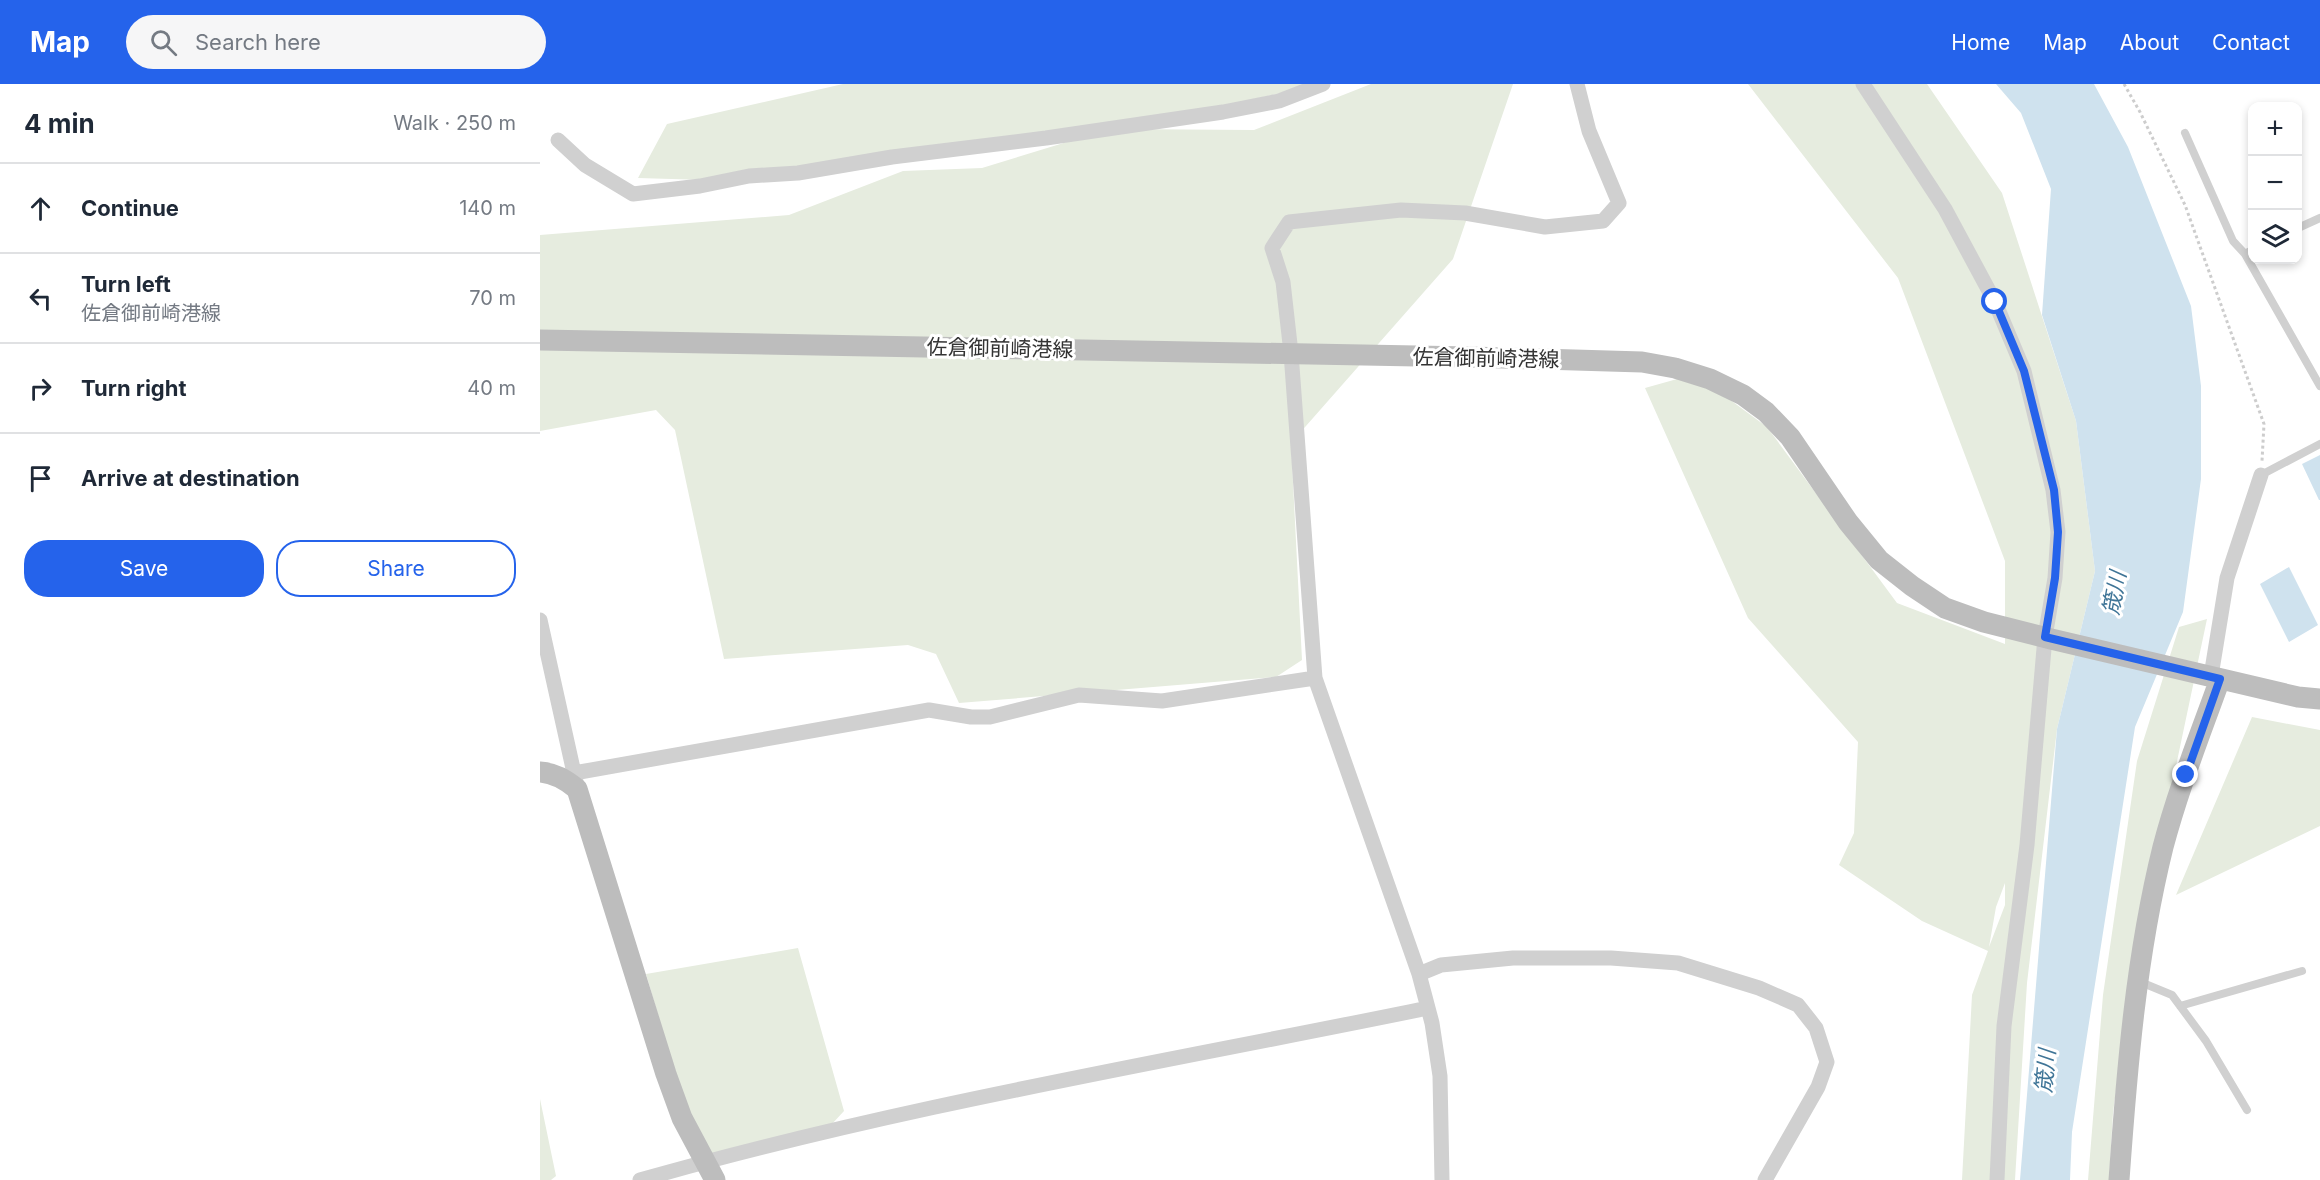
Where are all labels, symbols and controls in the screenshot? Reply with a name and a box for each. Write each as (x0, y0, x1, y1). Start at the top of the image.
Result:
search box (126, 15, 546, 69)
text: Map (30, 25, 90, 59)
icon: search (147, 26, 180, 59)
text: Search here (195, 29, 321, 55)
text: Home (1951, 30, 2010, 55)
text: Map (2043, 30, 2087, 55)
text: About (2120, 30, 2179, 55)
text: Contact (2212, 30, 2290, 55)
map controls (2248, 102, 2302, 264)
button: + (2248, 102, 2302, 156)
text: 4 min (24, 108, 95, 139)
text: Walk · 250 m (393, 111, 516, 135)
button: − (2248, 156, 2302, 210)
icon: ahead (24, 192, 57, 225)
text: Continue (81, 195, 179, 221)
text: 140 m (459, 196, 516, 220)
button: layers (2248, 210, 2302, 264)
text: Turn left (81, 271, 171, 297)
icon: left (24, 282, 57, 315)
text: 70 m (469, 286, 516, 310)
route start (1981, 288, 2007, 314)
text: 佐倉御前崎港線 (81, 301, 221, 325)
street label: 佐倉御前崎港線 (926, 334, 1074, 362)
street label: 佐倉御前崎港線 (1412, 344, 1560, 372)
icon: right (24, 372, 57, 405)
text: Turn right (81, 375, 187, 401)
text: 40 m (467, 376, 516, 400)
icon: arrive (24, 462, 57, 495)
text: Arrive at destination (81, 465, 300, 491)
button: Save (24, 540, 264, 597)
button: Share (276, 540, 516, 597)
water label: 筬川 (2097, 567, 2131, 617)
route end (2172, 761, 2198, 787)
water label: 筬川 (2030, 1046, 2060, 1094)

